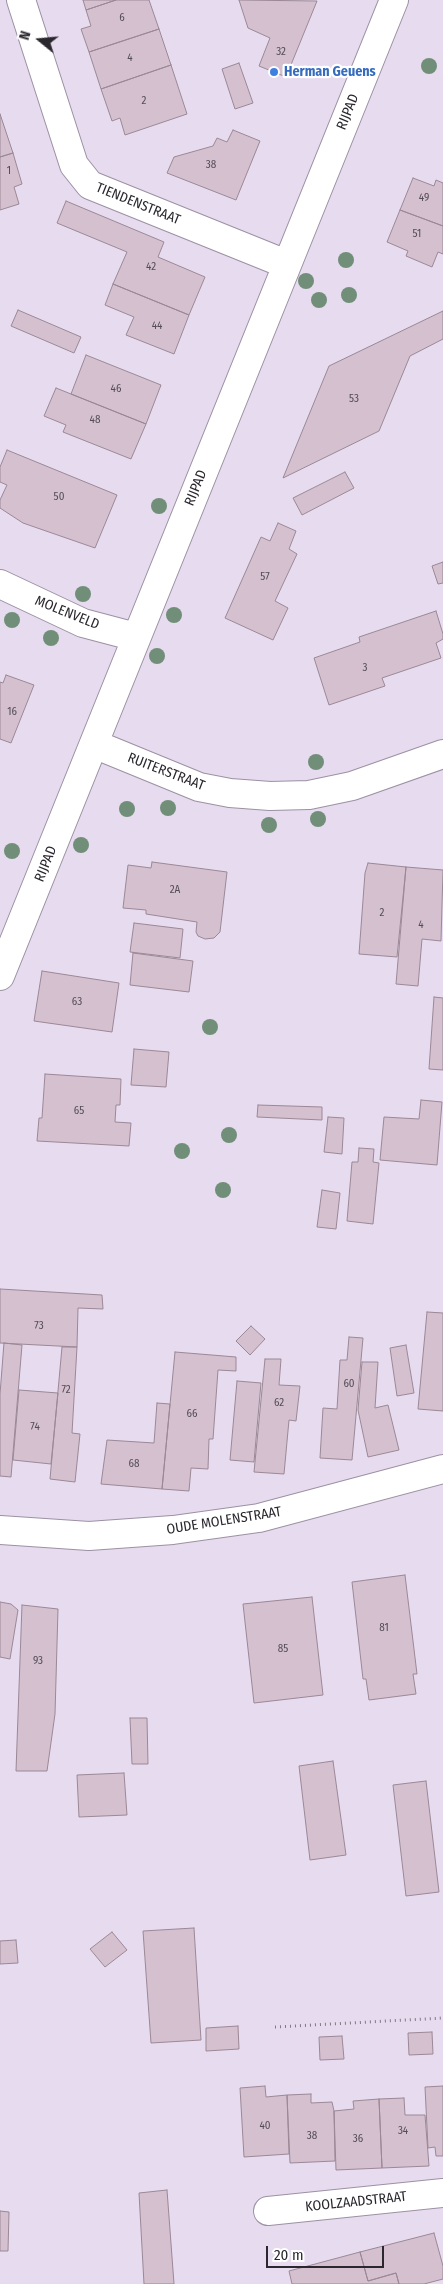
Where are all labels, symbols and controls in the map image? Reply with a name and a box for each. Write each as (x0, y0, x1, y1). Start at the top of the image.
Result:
house number: 6 (119, 11, 125, 25)
north arrow (15, 15, 65, 65)
text: N (16, 29, 35, 42)
house number: 32 (276, 45, 286, 59)
house number: 4 (127, 51, 133, 65)
place label: Herman Geuens (284, 64, 376, 80)
marker: Herman Geuens (268, 66, 280, 78)
street label: RIJPAD (333, 92, 363, 132)
house number: 2 (142, 94, 146, 108)
house number: 38 (206, 158, 216, 172)
house number: 1 (7, 164, 11, 178)
street label: TIENDENSTRAAT (93, 179, 183, 229)
house number: 49 (419, 191, 429, 205)
house number: 51 (413, 227, 421, 241)
house number: 42 (146, 260, 156, 274)
house number: 44 (152, 319, 162, 333)
house number: 46 (111, 382, 121, 396)
house number: 53 (349, 392, 359, 406)
house number: 48 (90, 413, 100, 427)
street label: RIJPAD (181, 468, 211, 508)
house number: 50 (54, 490, 64, 504)
house number: 57 (260, 570, 270, 584)
street label: MOLENVELD (32, 592, 102, 634)
house number: 3 (363, 661, 367, 675)
house number: 16 (7, 705, 17, 719)
street label: RUITERSTRAAT (125, 750, 207, 794)
street label: RIJPAD (31, 844, 61, 884)
house number: 2A (170, 883, 180, 897)
house number: 2 (380, 906, 384, 920)
house number: 4 (418, 918, 424, 932)
house number: 63 (72, 995, 82, 1009)
house number: 65 (74, 1104, 84, 1118)
house number: 73 (34, 1319, 44, 1333)
house number: 60 (343, 1377, 355, 1391)
house number: 72 (61, 1383, 71, 1397)
house number: 62 (274, 1396, 284, 1410)
house number: 66 (187, 1407, 197, 1421)
house number: 74 (30, 1420, 40, 1434)
house number: 68 (129, 1457, 139, 1471)
street label: OUDE MOLENSTRAAT (165, 1504, 283, 1538)
house number: 81 (379, 1621, 389, 1635)
house number: 85 (278, 1642, 288, 1656)
house number: 93 (33, 1654, 43, 1668)
house number: 40 (259, 2119, 271, 2133)
house number: 34 (398, 2124, 408, 2138)
house number: 38 (307, 2129, 317, 2143)
house number: 36 (353, 2132, 363, 2146)
street label: KOOLZAADSTRAAT (305, 2188, 407, 2216)
scale bar (268, 2236, 386, 2268)
text: 20 m (274, 2246, 304, 2264)

